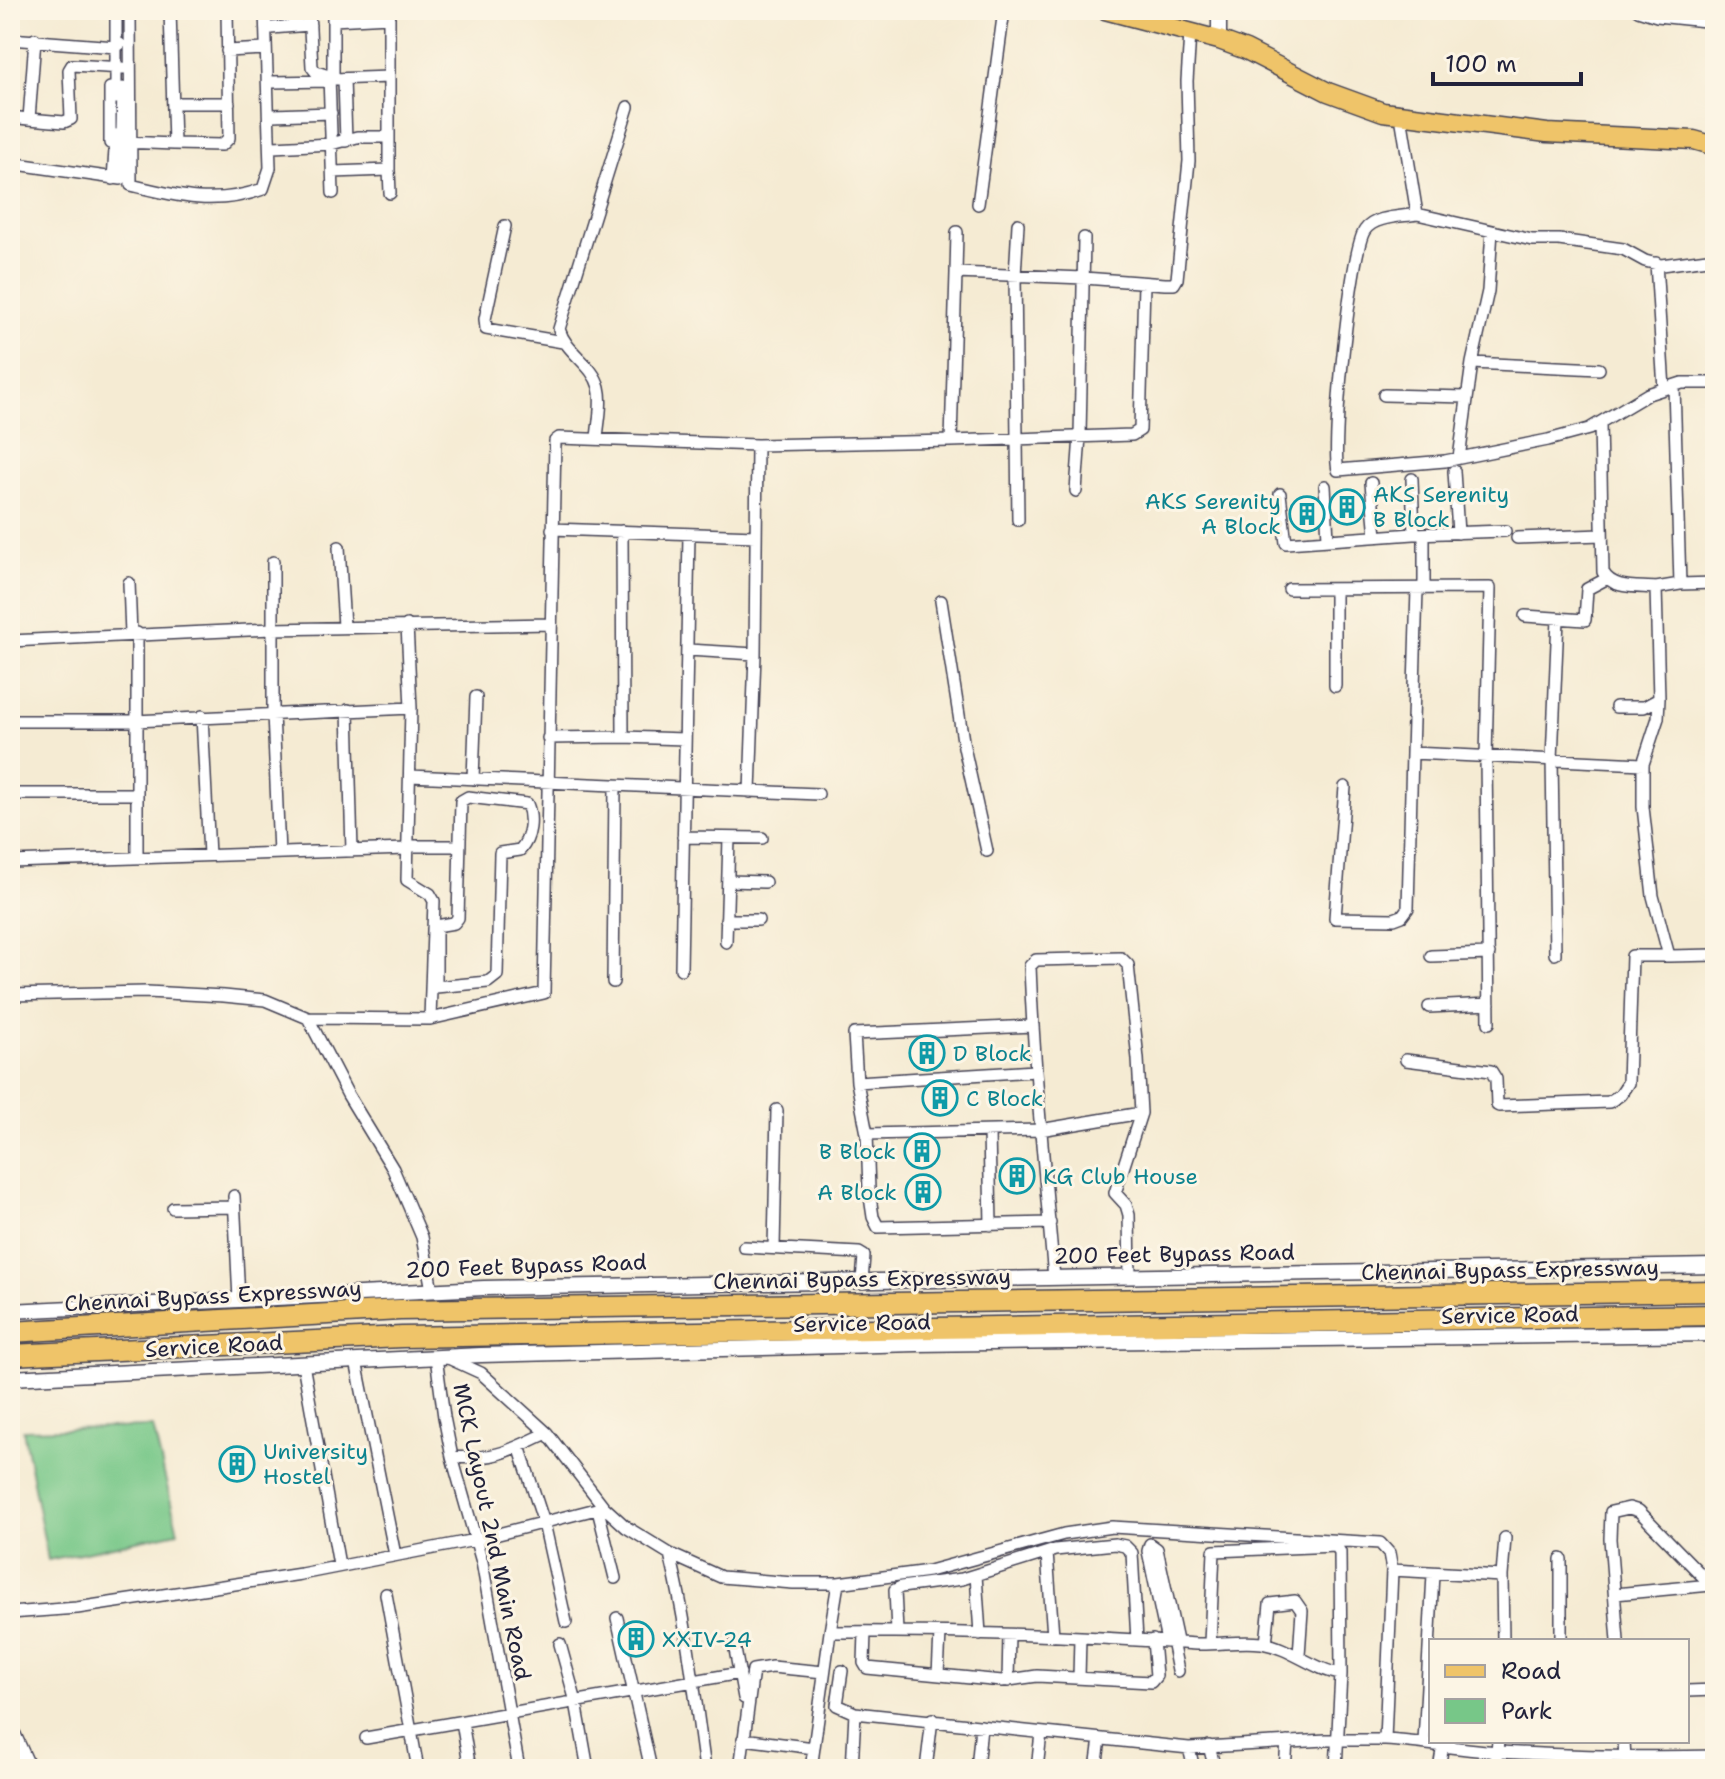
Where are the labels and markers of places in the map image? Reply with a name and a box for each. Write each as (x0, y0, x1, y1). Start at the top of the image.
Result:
place label: AKS Serenity B Block (1373, 480, 1509, 534)
place label: AKS Serenity A Block (1145, 487, 1281, 541)
building icon: AKS Serenity B Block (1328, 488, 1366, 526)
building icon: AKS Serenity A Block (1288, 495, 1326, 533)
building icon: D Block (908, 1034, 946, 1072)
place label: D Block (953, 1039, 1031, 1068)
building icon: C Block (921, 1079, 959, 1117)
place label: C Block (966, 1084, 1043, 1113)
building icon: B Block (903, 1132, 941, 1170)
place label: B Block (819, 1137, 896, 1166)
building icon: KG Club House (998, 1157, 1036, 1195)
place label: KG Club House (1043, 1162, 1198, 1191)
building icon: A Block (904, 1173, 942, 1211)
place label: A Block (817, 1178, 897, 1207)
place label: University Hostel (263, 1437, 368, 1491)
building icon: University Hostel (218, 1445, 256, 1483)
building icon: XXIV-24 (617, 1620, 655, 1658)
place label: XXIV-24 (662, 1625, 752, 1654)

